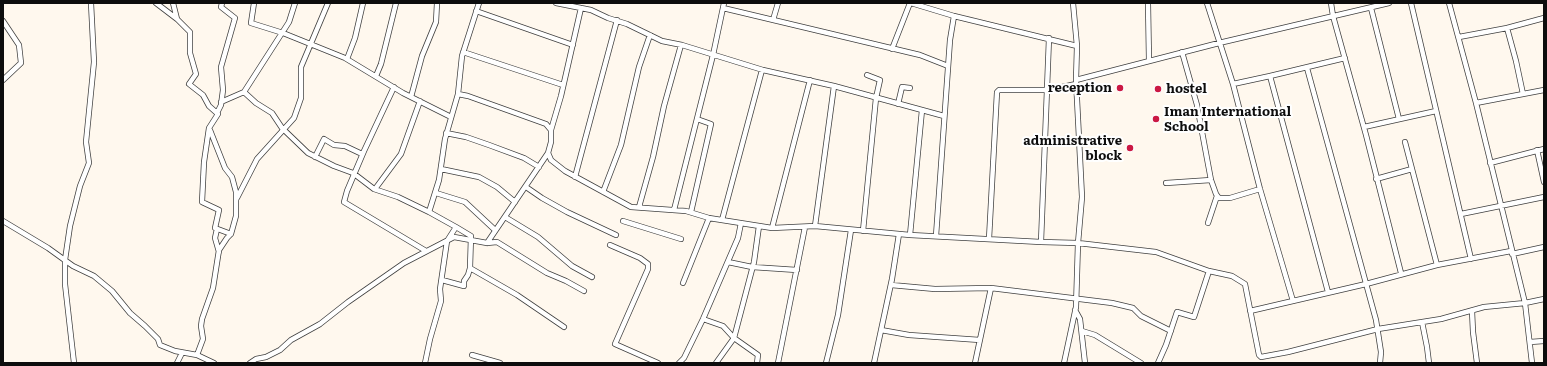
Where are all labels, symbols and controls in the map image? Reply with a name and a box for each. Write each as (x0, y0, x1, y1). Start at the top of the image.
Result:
place label: reception (1048, 80, 1112, 96)
place label: hostel (1166, 81, 1207, 97)
marker: reception (1115, 83, 1125, 93)
marker: hostel (1153, 84, 1163, 94)
place label: Iman International School (1164, 104, 1291, 135)
marker: Iman International School (1151, 114, 1161, 124)
place label: administrative block (1023, 133, 1122, 164)
marker: administrative block (1125, 143, 1135, 153)

